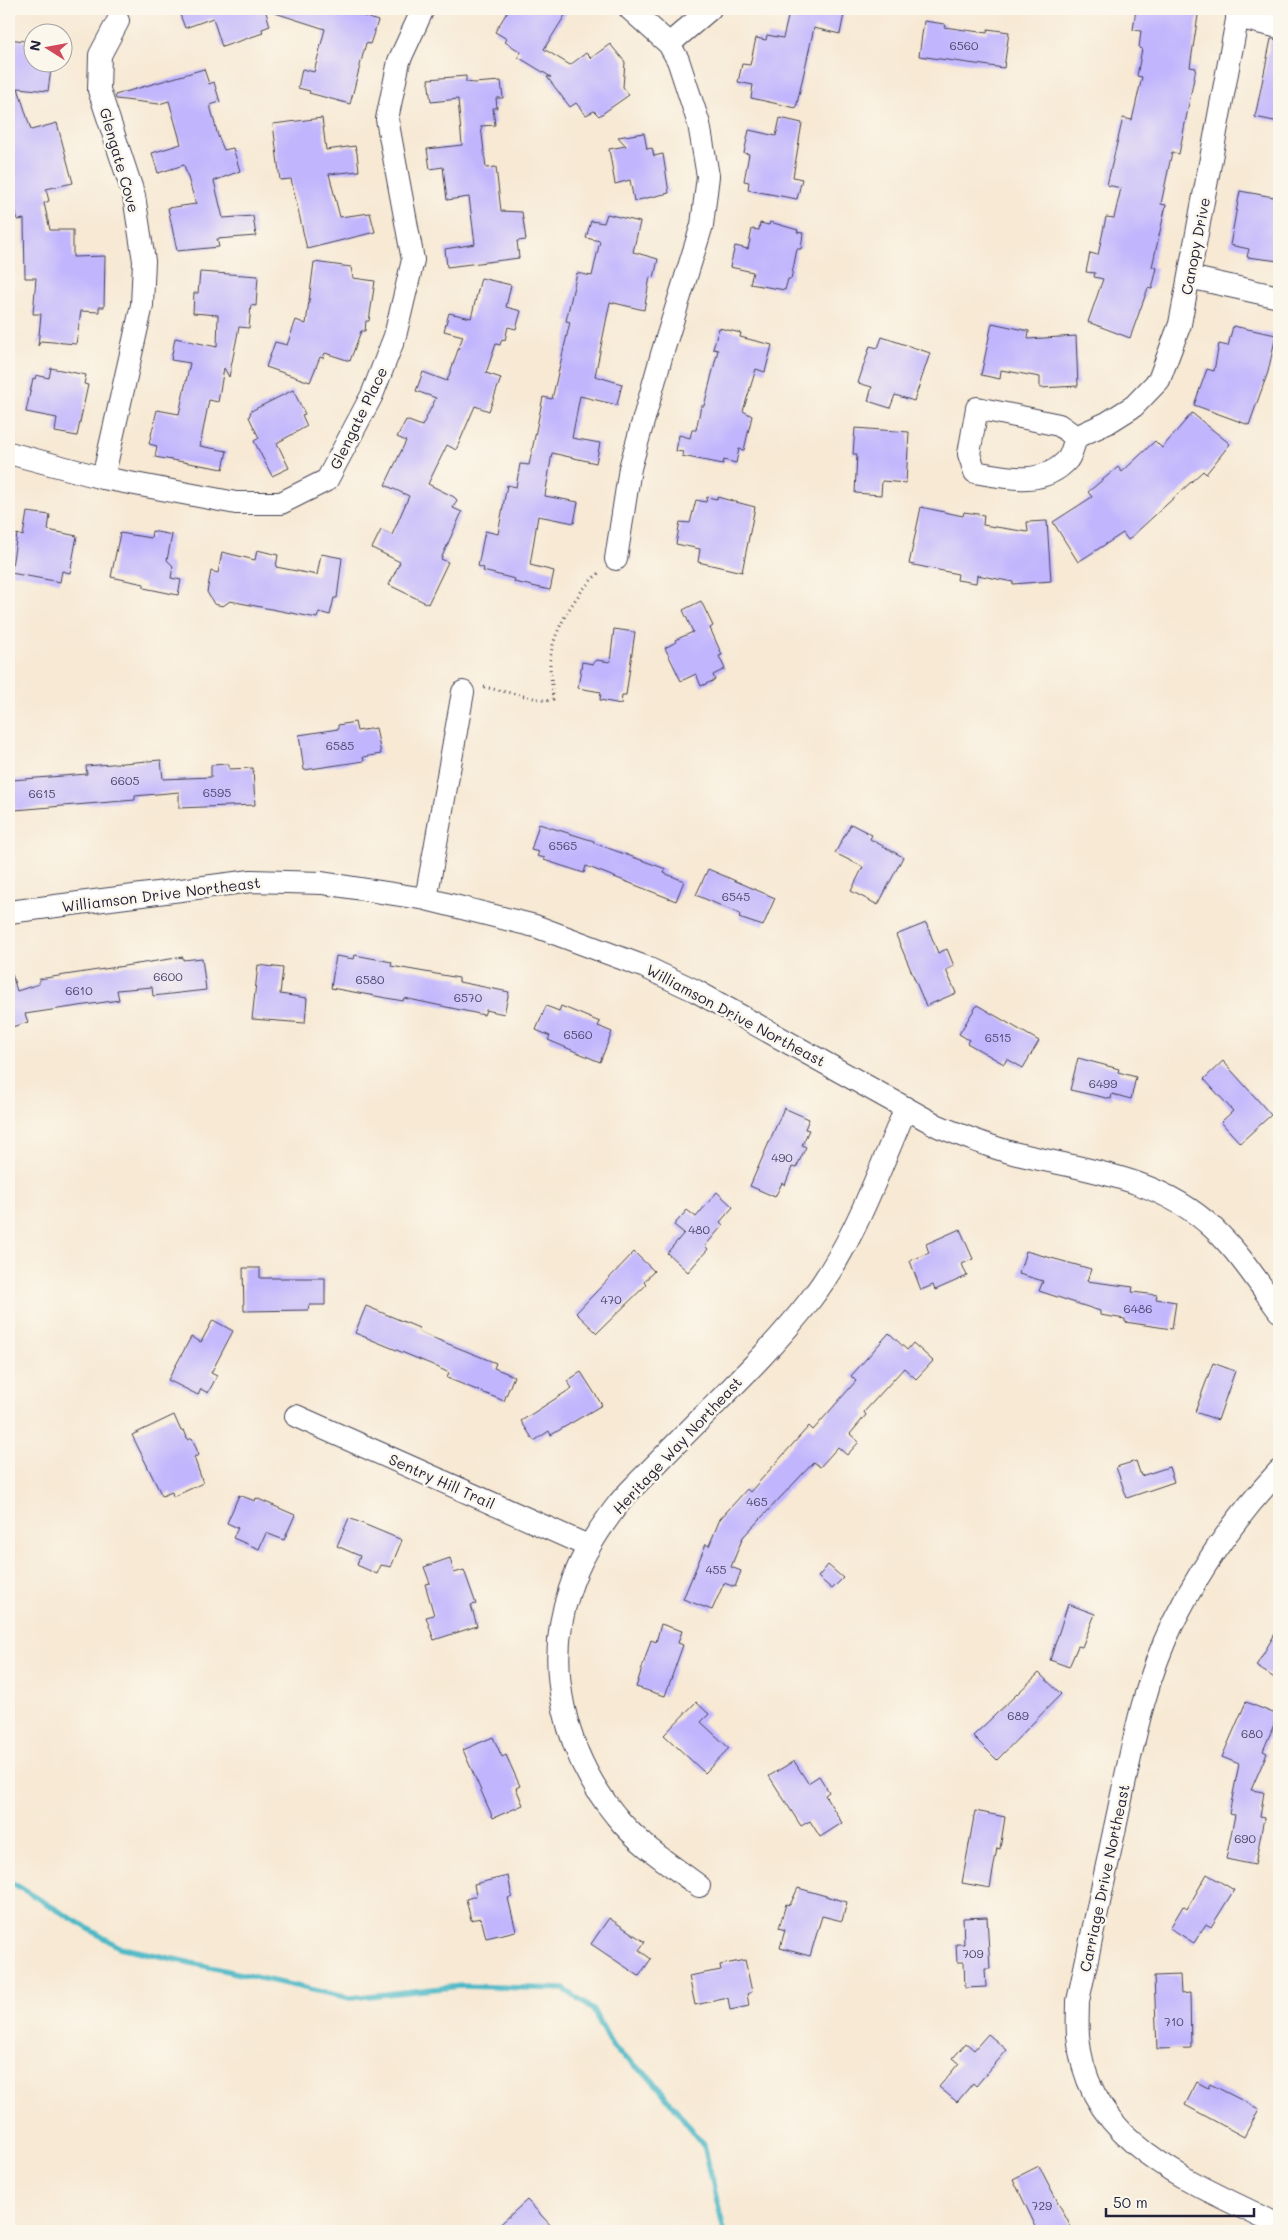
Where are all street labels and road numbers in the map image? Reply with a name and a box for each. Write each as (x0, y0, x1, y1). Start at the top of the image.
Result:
street label: Glengate Cove (95, 105, 145, 215)
street label: Canopy Drive (1176, 196, 1214, 296)
street label: Glengate Place (325, 363, 391, 473)
street label: Williamson Drive Northeast (61, 872, 261, 916)
street label: Williamson Drive Northeast (643, 959, 829, 1071)
street label: Heritage Way Northeast (608, 1372, 746, 1518)
street label: Sentry Hill Trail (386, 1449, 498, 1513)
street label: Carriage Drive Northeast (1074, 1782, 1134, 1974)

